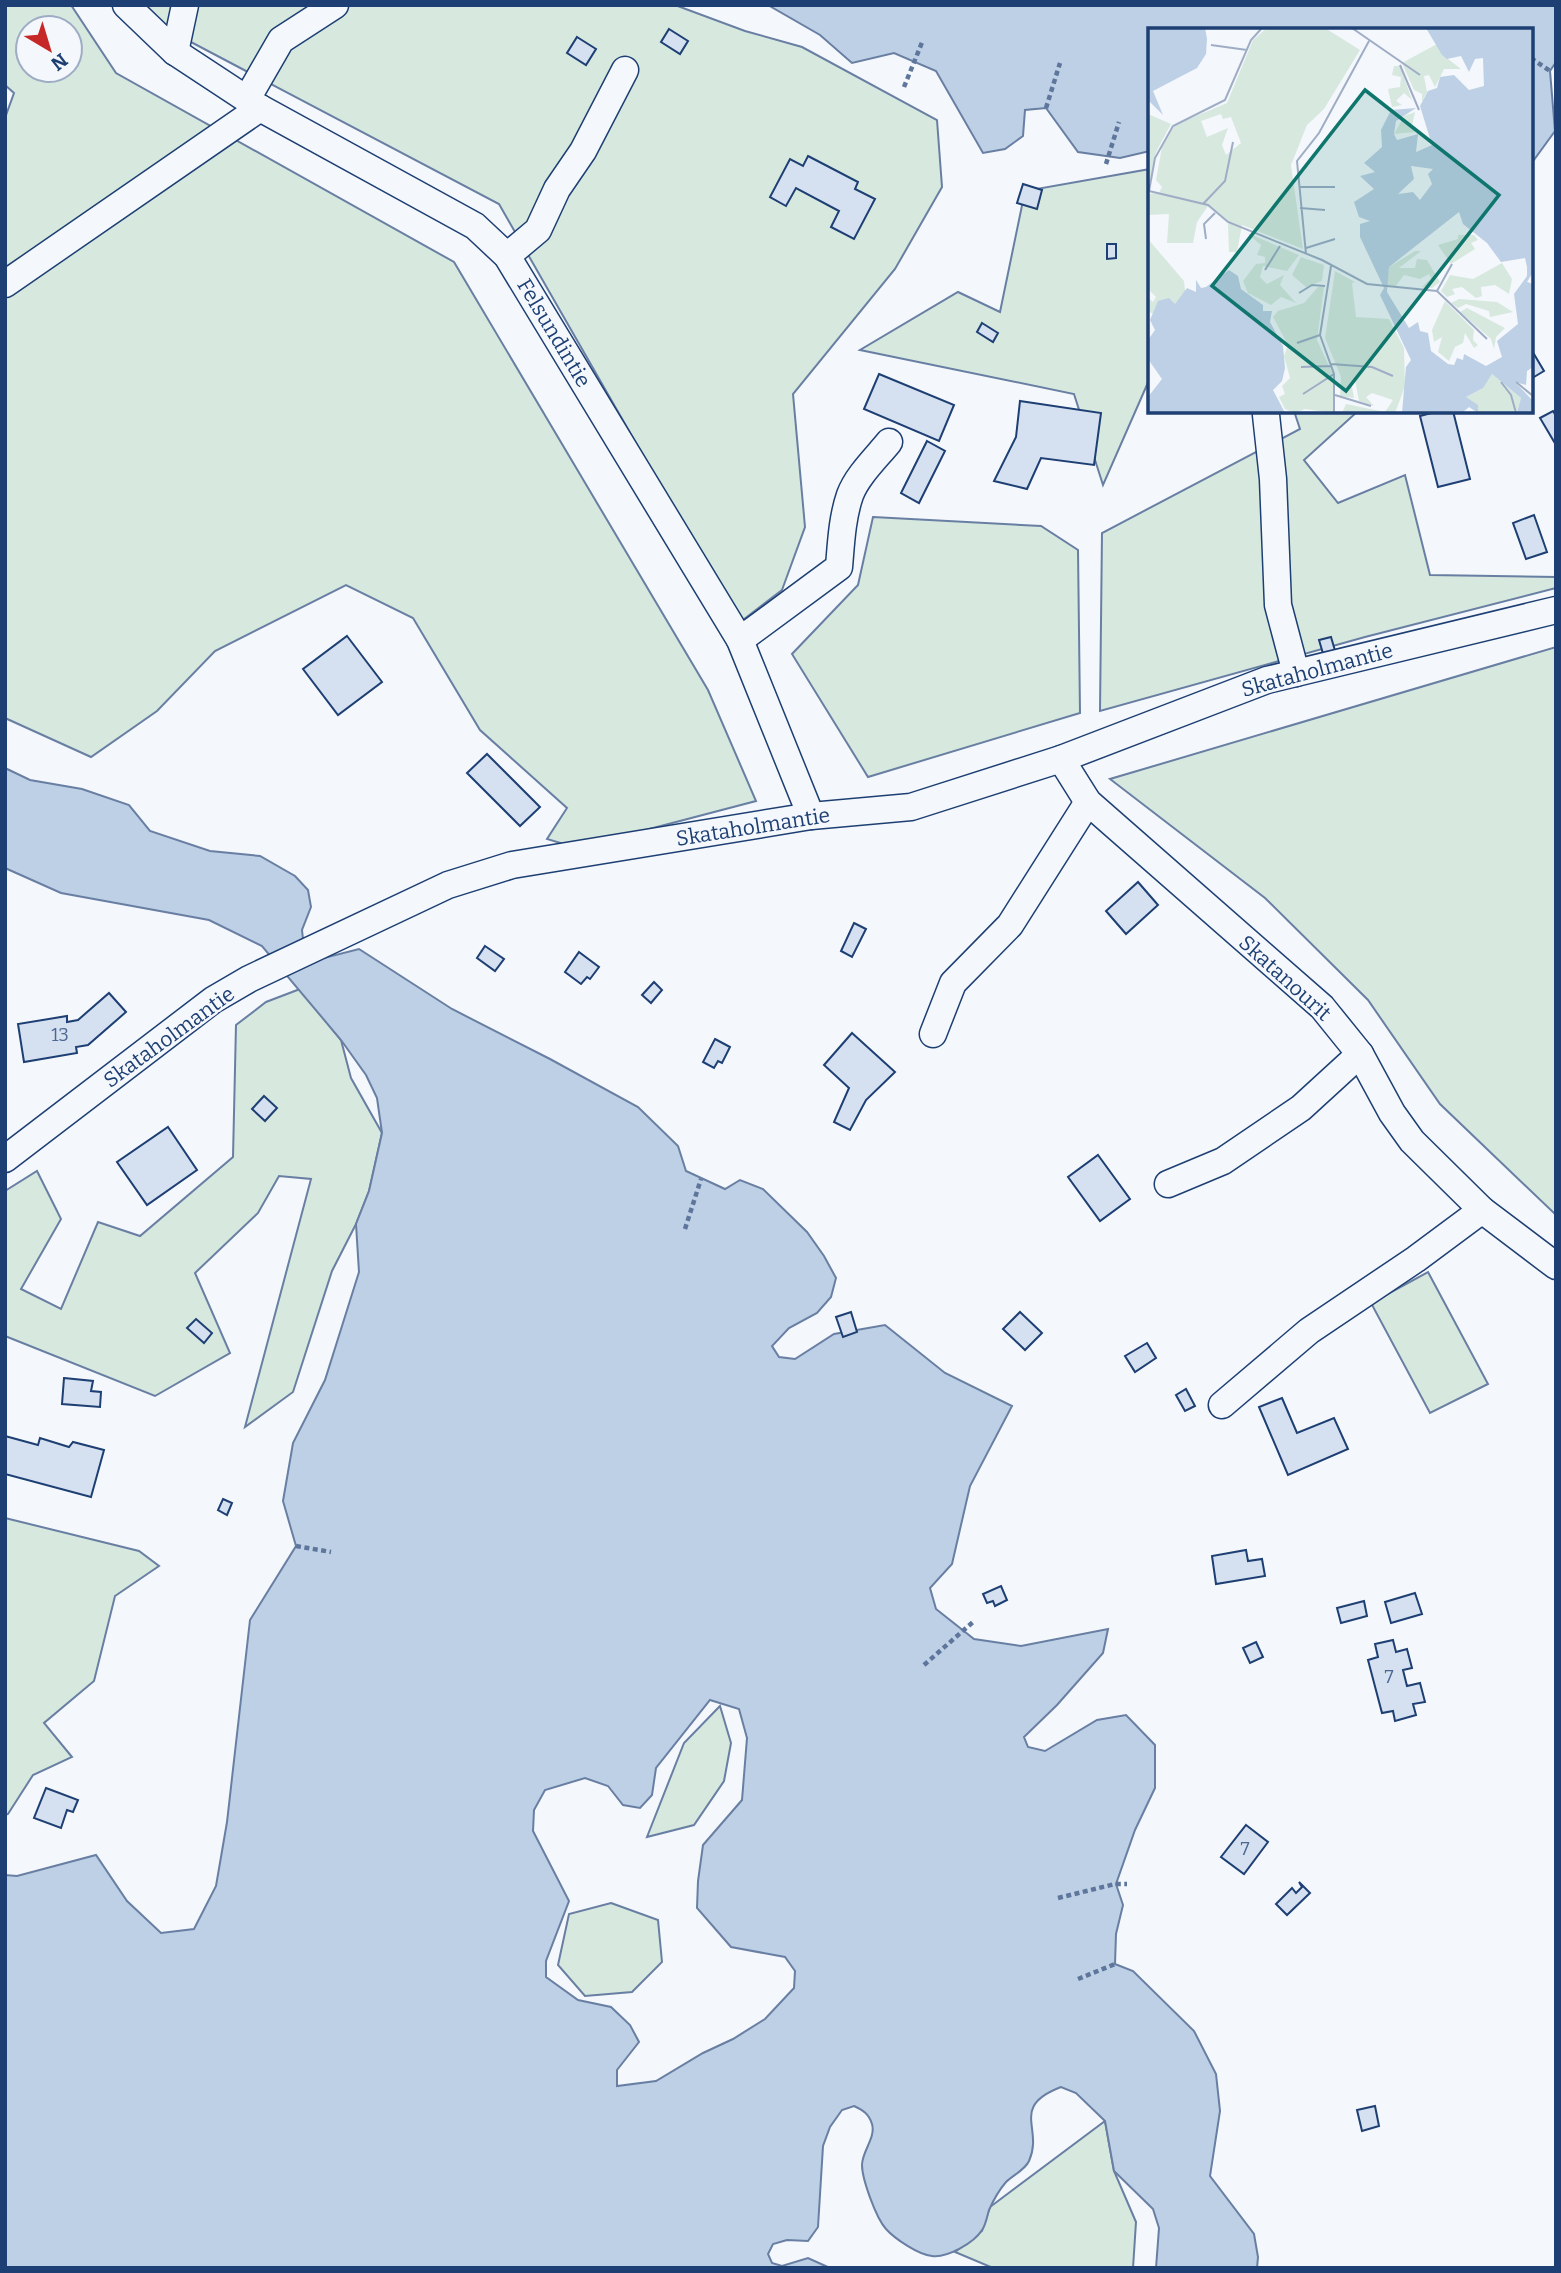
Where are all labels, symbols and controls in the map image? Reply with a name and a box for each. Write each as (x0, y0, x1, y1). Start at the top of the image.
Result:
north arrow (14, 14, 84, 84)
inset map (1148, 28, 1533, 413)
text: N (46, 48, 72, 76)
street label: Felsundintie (511, 274, 597, 392)
street label: Skataholmantie (1238, 637, 1396, 703)
street label: Skataholmantie (674, 802, 832, 852)
street label: Skatanourit (1233, 930, 1337, 1027)
street label: Skataholmantie (98, 981, 240, 1093)
house number: 13 (51, 1024, 69, 1046)
house number: 7 (1384, 1666, 1394, 1688)
house number: 7 (1240, 1838, 1250, 1860)

